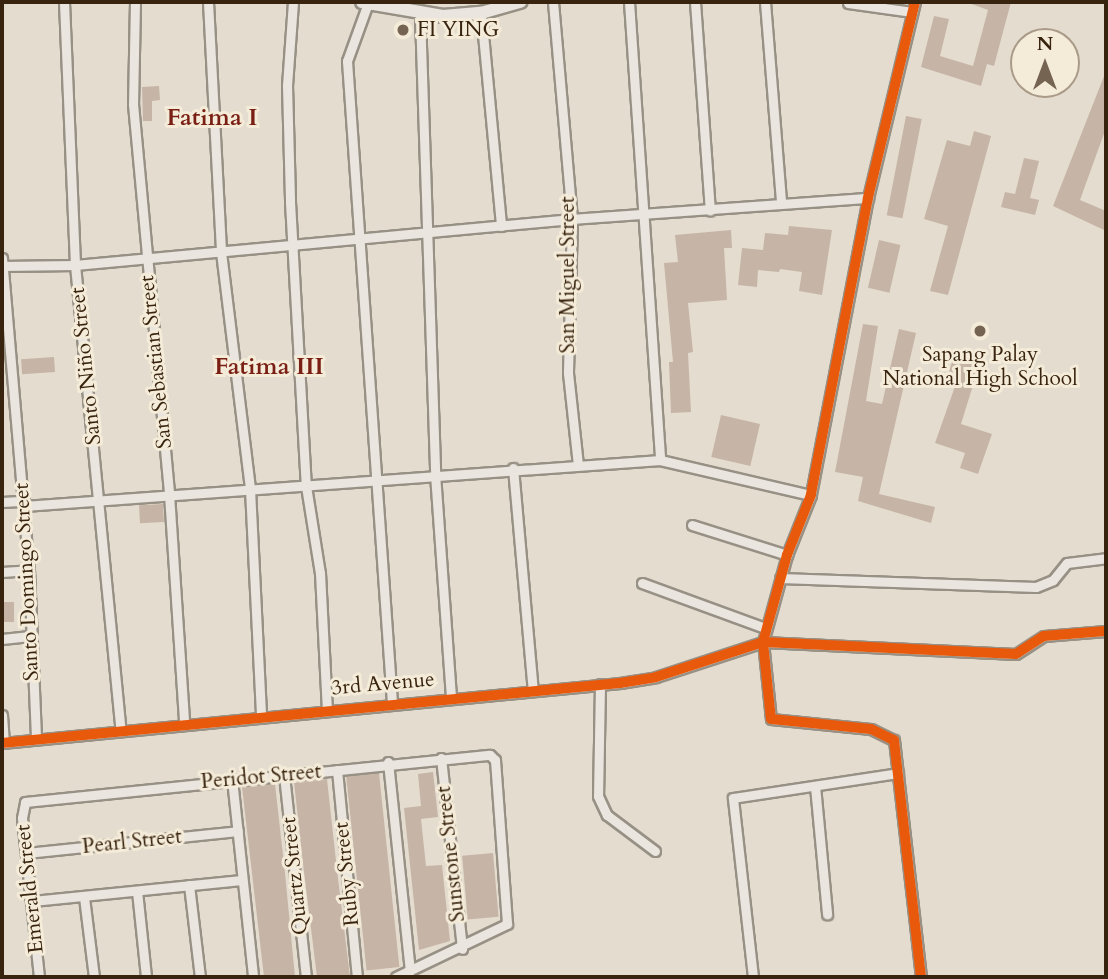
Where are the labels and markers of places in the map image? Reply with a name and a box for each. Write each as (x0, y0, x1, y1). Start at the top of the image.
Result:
place label: FI YING (417, 17, 499, 43)
marker: FI YING (395, 22, 411, 38)
marker: Sapang Palay National High School (972, 323, 988, 339)
place label: Sapang Palay National High School (883, 342, 1077, 392)

